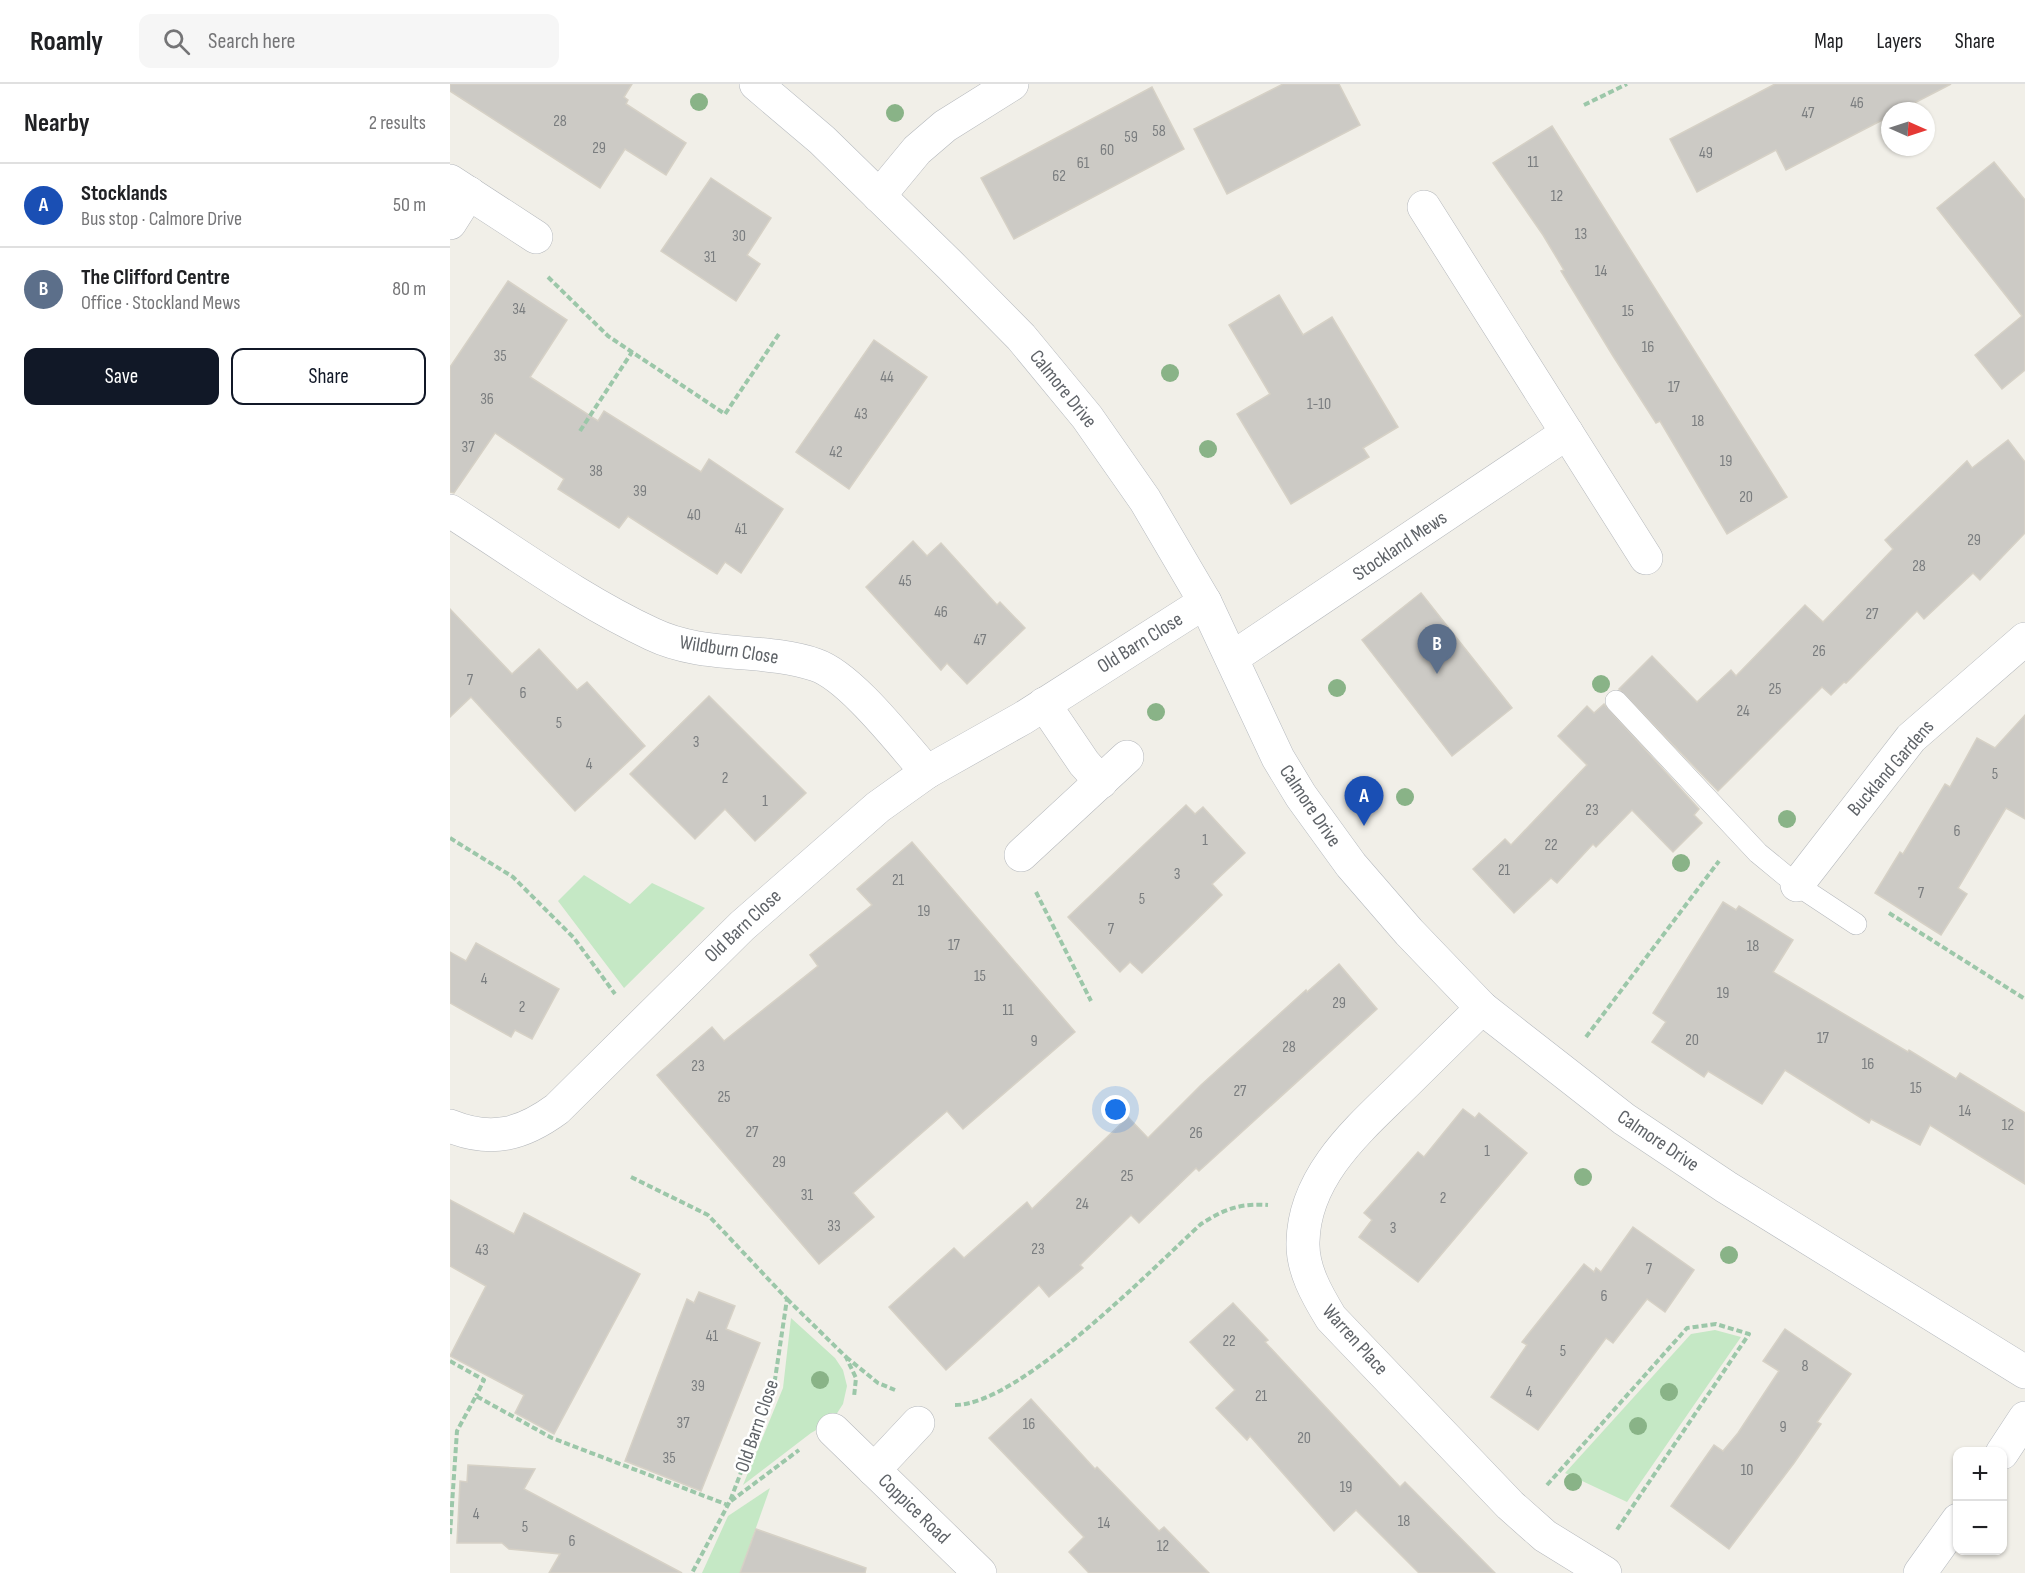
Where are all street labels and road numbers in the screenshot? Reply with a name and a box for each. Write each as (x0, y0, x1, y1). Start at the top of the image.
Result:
street label: Calmore Drive (1024, 345, 1102, 433)
street label: Stockland Mews (1348, 506, 1452, 586)
street label: Old Barn Close (1093, 607, 1187, 679)
street label: Wildburn Close (678, 630, 780, 670)
street label: Buckland Gardens (1843, 715, 1939, 821)
street label: Calmore Drive (1274, 761, 1346, 851)
street label: Old Barn Close (700, 884, 786, 968)
street label: Calmore Drive (1613, 1105, 1703, 1177)
street label: Warren Place (1317, 1300, 1393, 1380)
street label: Old Barn Close (730, 1377, 784, 1475)
street label: Coppice Road (873, 1469, 955, 1549)

